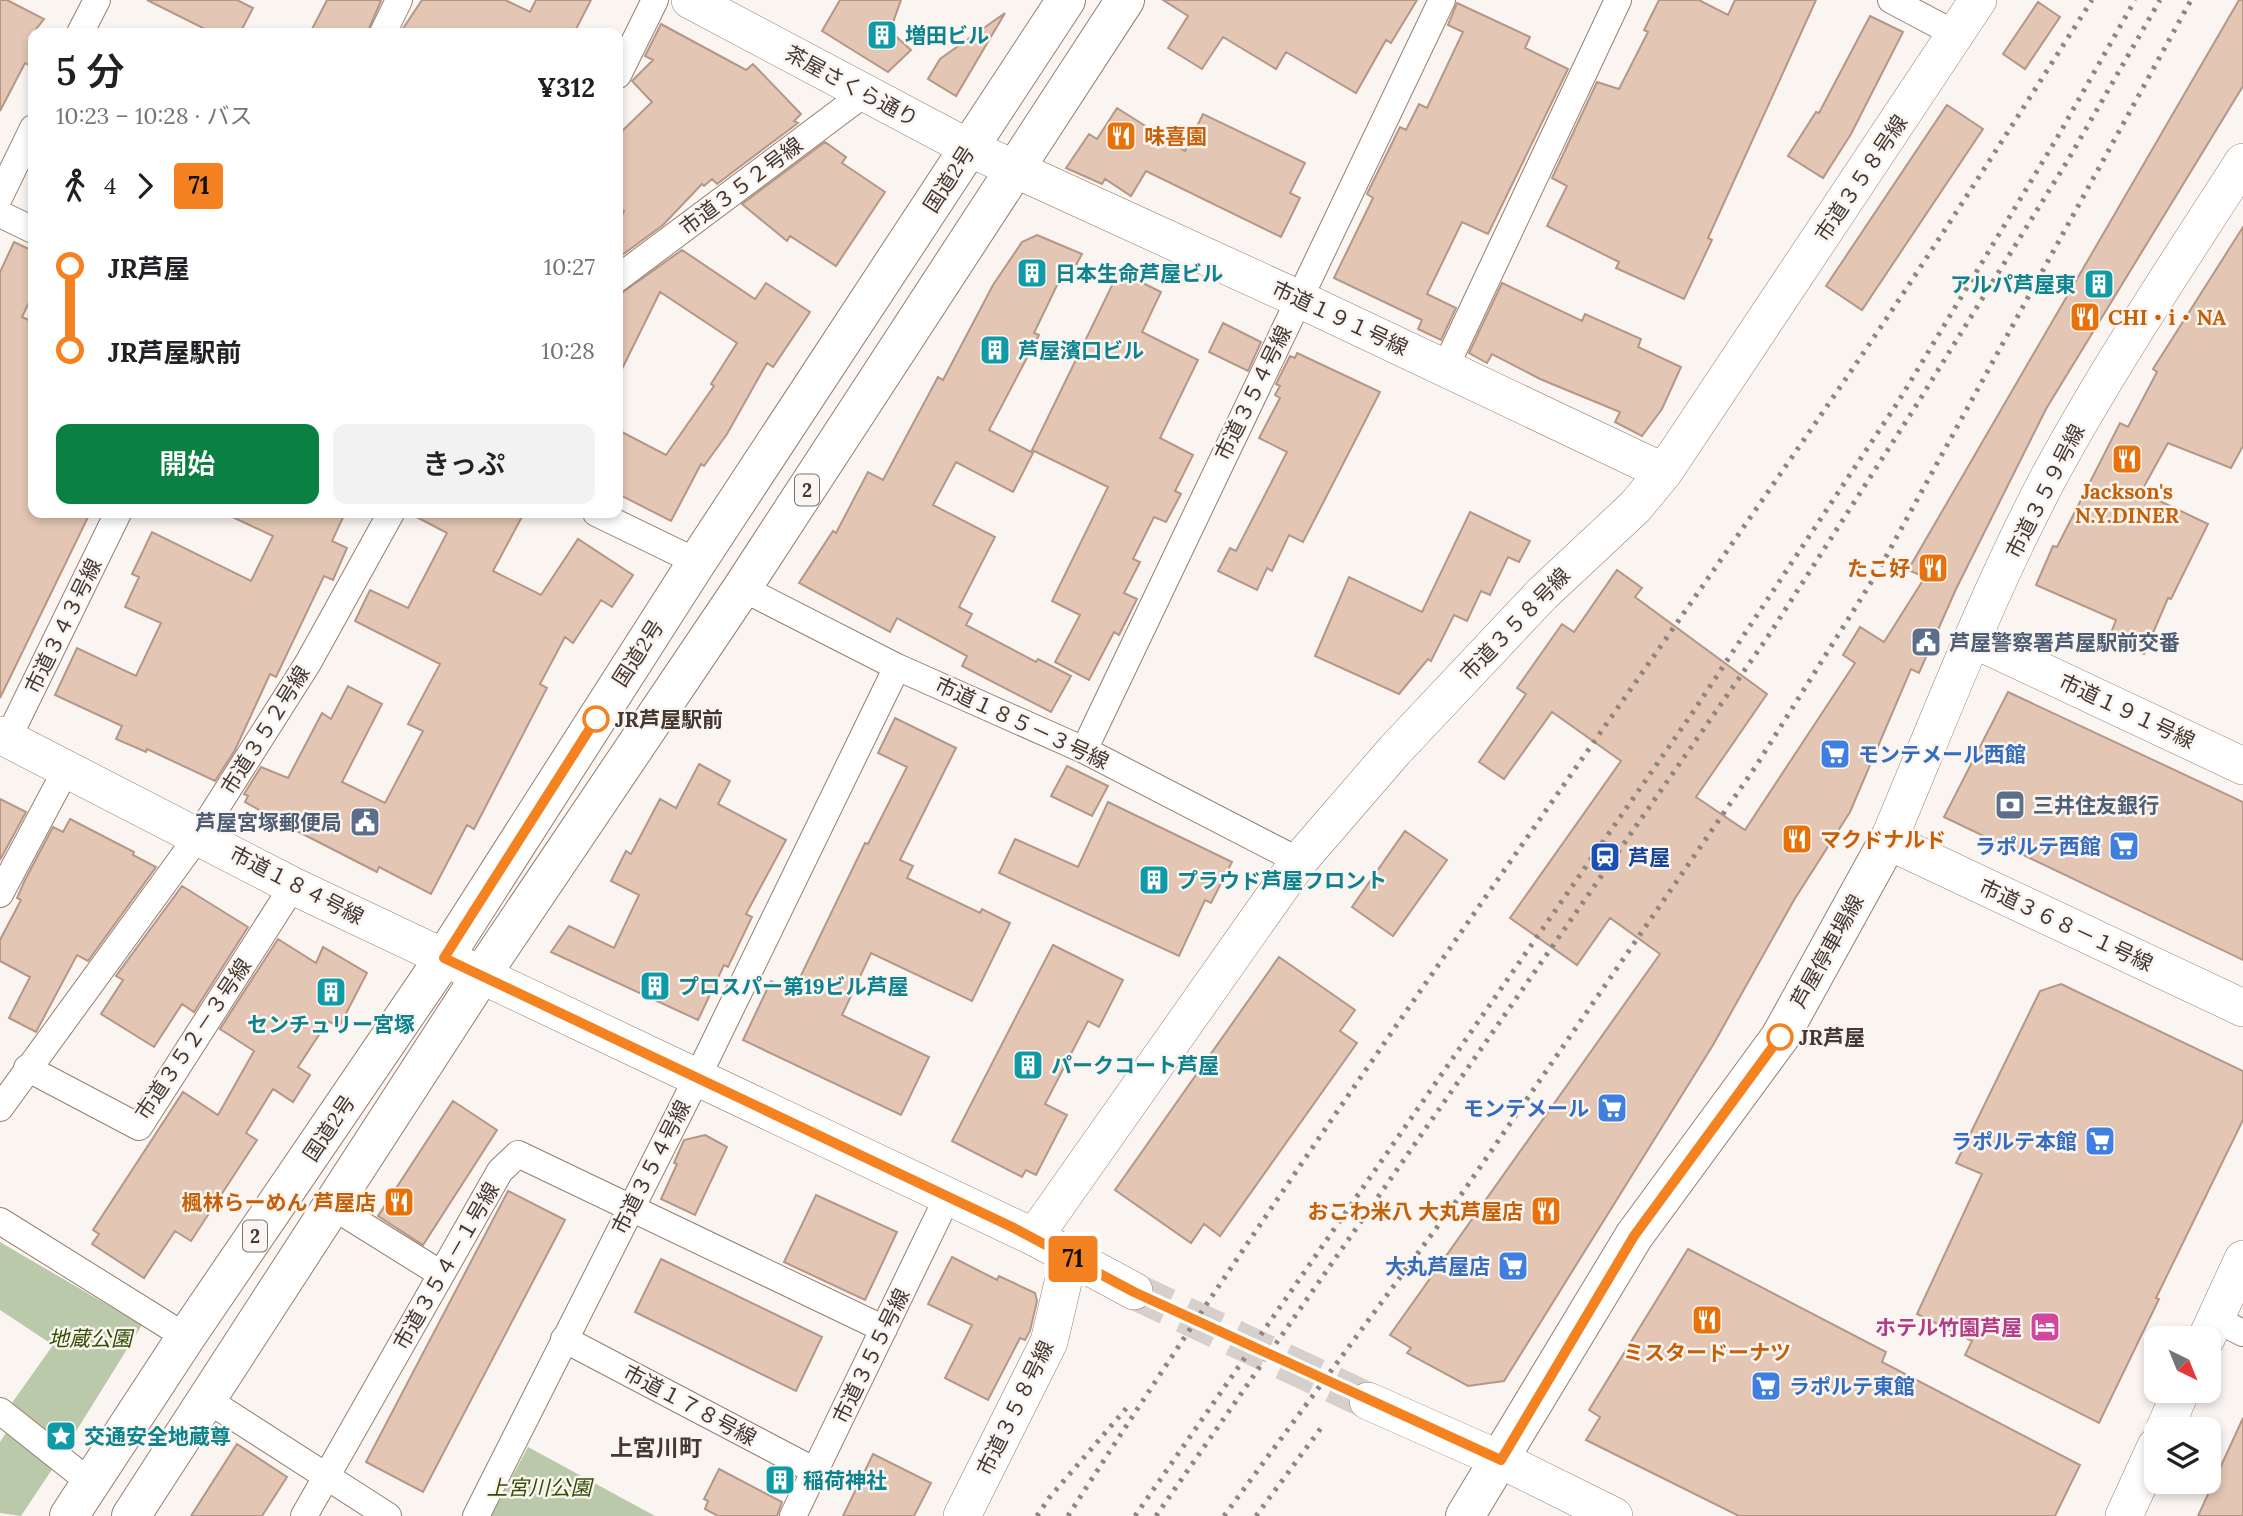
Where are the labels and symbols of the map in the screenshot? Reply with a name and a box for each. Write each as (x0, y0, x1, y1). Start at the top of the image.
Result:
building icon: 増田ビル (865, 18, 899, 52)
place label: 増田ビル (905, 22, 989, 49)
street label: 茶屋さくら通り (781, 40, 923, 132)
street label: 市道３５８号線 (1809, 110, 1913, 246)
restaurant icon: 味喜園 (1104, 119, 1138, 153)
place label: 味喜園 (1144, 123, 1207, 150)
street label: 市道３５２号線 (674, 131, 808, 241)
street label: 国道2号 (917, 140, 981, 218)
building icon: 日本生命芦屋ビル (1015, 256, 1049, 290)
place label: 日本生命芦屋ビル (1055, 260, 1223, 287)
building icon: アルパ芦屋東 (2082, 267, 2116, 301)
place label: アルパ芦屋東 (1950, 271, 2076, 298)
street label: 市道１９１号線 (1268, 275, 1412, 361)
restaurant icon: CHI・i・NA (2068, 300, 2102, 334)
place label: CHI・i・NA (2108, 304, 2226, 331)
street label: 市道３５４号線 (1209, 321, 1297, 465)
building icon: 芦屋濱口ビル (978, 333, 1012, 367)
place label: 芦屋濱口ビル (1018, 337, 1144, 364)
street label: 市道３５９号線 (2000, 419, 2090, 563)
restaurant icon: Jackson's N.Y.DINER (2110, 442, 2144, 476)
road number: 2 (795, 475, 819, 505)
place label: Jackson's N.Y.DINER (2075, 478, 2180, 529)
restaurant icon: たこ好 (1916, 551, 1950, 585)
street label: 市道３４３号線 (19, 554, 107, 698)
place label: たこ好 (1847, 555, 1910, 582)
street label: 市道３５８号線 (1454, 562, 1576, 686)
street label: 国道2号 (606, 614, 670, 692)
public building icon: 芦屋警察署芦屋駅前交番 (1909, 625, 1943, 659)
place label: 芦屋警察署芦屋駅前交番 (1949, 629, 2180, 656)
street label: 市道３５２号線 (215, 661, 315, 799)
street label: 市道１９１号線 (2055, 668, 2199, 754)
street label: 市道１８５－３号線 (931, 671, 1113, 775)
marker: JR芦屋駅前 (583, 706, 609, 732)
place label: JR芦屋駅前 (615, 706, 723, 733)
supermarket icon: モンテメール西館 (1818, 737, 1852, 771)
place label: モンテメール西館 (1858, 741, 2026, 768)
bank icon: 三井住友銀行 (1993, 788, 2027, 822)
place label: 三井住友銀行 (2033, 792, 2159, 819)
public building icon: 芦屋宮塚郵便局 (348, 805, 382, 839)
place label: 芦屋宮塚郵便局 (195, 809, 342, 836)
restaurant icon: マクドナルド (1780, 822, 1814, 856)
place label: マクドナルド (1820, 826, 1946, 853)
supermarket icon: ラポルテ西館 (2107, 829, 2141, 863)
place label: ラポルテ西館 (1975, 833, 2101, 860)
street label: 市道１８４号線 (225, 840, 369, 930)
station icon: 芦屋 (1588, 840, 1622, 874)
place label: 芦屋 (1628, 844, 1670, 871)
building icon: プラウド芦屋フロント (1137, 863, 1171, 897)
place label: プラウド芦屋フロント (1177, 867, 1387, 894)
street label: 市道３６８－１号線 (1975, 873, 2157, 977)
street label: 芦屋停車場線 (1785, 889, 1869, 1013)
street label: 市道３５２－３号線 (129, 953, 257, 1125)
building icon: プロスパー第19ビル芦屋 (638, 969, 672, 1003)
place label: プロスパー第19ビル芦屋 (678, 973, 909, 1000)
building icon: センチュリー宮塚 (314, 975, 348, 1009)
place label: センチュリー宮塚 (247, 1011, 415, 1038)
marker: JR芦屋 (1767, 1024, 1793, 1050)
place label: JR芦屋 (1799, 1024, 1865, 1051)
building icon: パークコート芦屋 (1011, 1048, 1045, 1082)
place label: パークコート芦屋 (1051, 1052, 1219, 1079)
street label: 国道2号 (297, 1090, 361, 1166)
supermarket icon: モンテメール (1595, 1091, 1629, 1125)
street label: 市道３５４号線 (606, 1095, 696, 1239)
place label: モンテメール (1463, 1095, 1589, 1122)
supermarket icon: ラポルテ本館 (2083, 1124, 2117, 1158)
place label: ラポルテ本館 (1951, 1128, 2077, 1155)
street label: 市道３５４－１号線 (387, 1177, 505, 1355)
restaurant icon: 楓林らーめん 芦屋店 (382, 1185, 416, 1219)
place label: 楓林らーめん 芦屋店 (181, 1189, 376, 1216)
restaurant icon: おこわ米八 大丸芦屋店 (1529, 1194, 1563, 1228)
place label: おこわ米八 大丸芦屋店 (1307, 1198, 1523, 1225)
road number: 2 (243, 1220, 267, 1252)
line badge: 71 (1042, 1236, 1104, 1282)
supermarket icon: 大丸芦屋店 (1496, 1249, 1530, 1283)
place label: 大丸芦屋店 (1385, 1253, 1490, 1280)
street label: 市道３５５号線 (827, 1284, 915, 1428)
restaurant icon: ミスタードーナツ (1690, 1303, 1724, 1337)
hotel icon: ホテル竹園芦屋 (2028, 1310, 2062, 1344)
place label: ホテル竹園芦屋 (1875, 1314, 2022, 1341)
park label: 地蔵公園 (48, 1325, 135, 1352)
north arrow (2144, 1326, 2221, 1404)
street label: 市道３５８号線 (971, 1336, 1059, 1480)
place label: ミスタードーナツ (1623, 1339, 1791, 1366)
street label: 市道１７８号線 (619, 1359, 761, 1451)
supermarket icon: ラポルテ東館 (1749, 1369, 1783, 1403)
place label: ラポルテ東館 (1789, 1373, 1915, 1400)
place icon: 交通安全地蔵尊 (44, 1419, 78, 1453)
place label: 交通安全地蔵尊 (84, 1423, 231, 1450)
district label: 上宮川町 (610, 1433, 702, 1462)
building icon: 稲荷神社 (763, 1463, 797, 1497)
place label: 稲荷神社 (803, 1467, 887, 1494)
park label: 上宮川公園 (487, 1474, 594, 1501)

